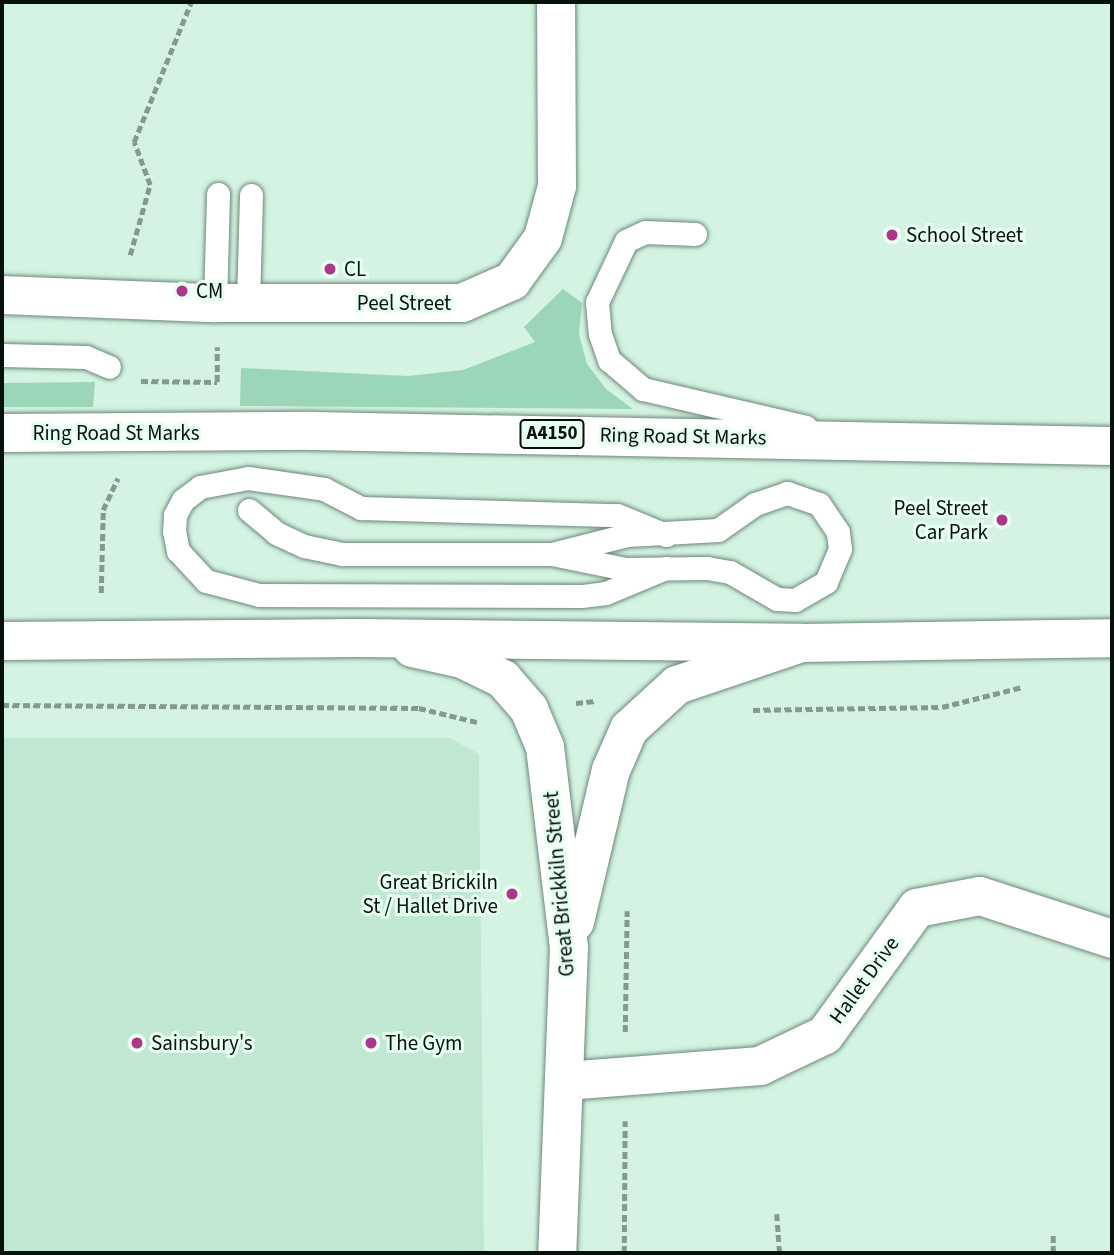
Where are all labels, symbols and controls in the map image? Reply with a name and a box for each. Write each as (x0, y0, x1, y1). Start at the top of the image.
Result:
place label: School Street (906, 222, 1023, 248)
marker: School Street (884, 227, 900, 243)
place label: CL (344, 256, 366, 282)
marker: CL (322, 261, 338, 277)
place label: CM (196, 278, 223, 304)
marker: CM (174, 283, 190, 299)
street label: Peel Street (357, 290, 451, 316)
road number: A4150 (519, 418, 585, 449)
street label: Ring Road St Marks (32, 420, 200, 446)
street label: Ring Road St Marks (599, 422, 767, 450)
place label: Peel Street Car Park (894, 495, 988, 545)
marker: Peel Street Car Park (994, 512, 1010, 528)
street label: Great Brickkiln Street (538, 790, 580, 978)
place label: Great Brickiln St / Hallet Drive (362, 869, 498, 919)
marker: Great Brickiln St / Hallet Drive (504, 886, 520, 902)
street label: Hallet Drive (824, 931, 904, 1029)
place label: Sainsbury's (151, 1030, 253, 1056)
place label: The Gym (385, 1030, 462, 1056)
marker: Sainsbury's (129, 1035, 145, 1051)
marker: The Gym (363, 1035, 379, 1051)

